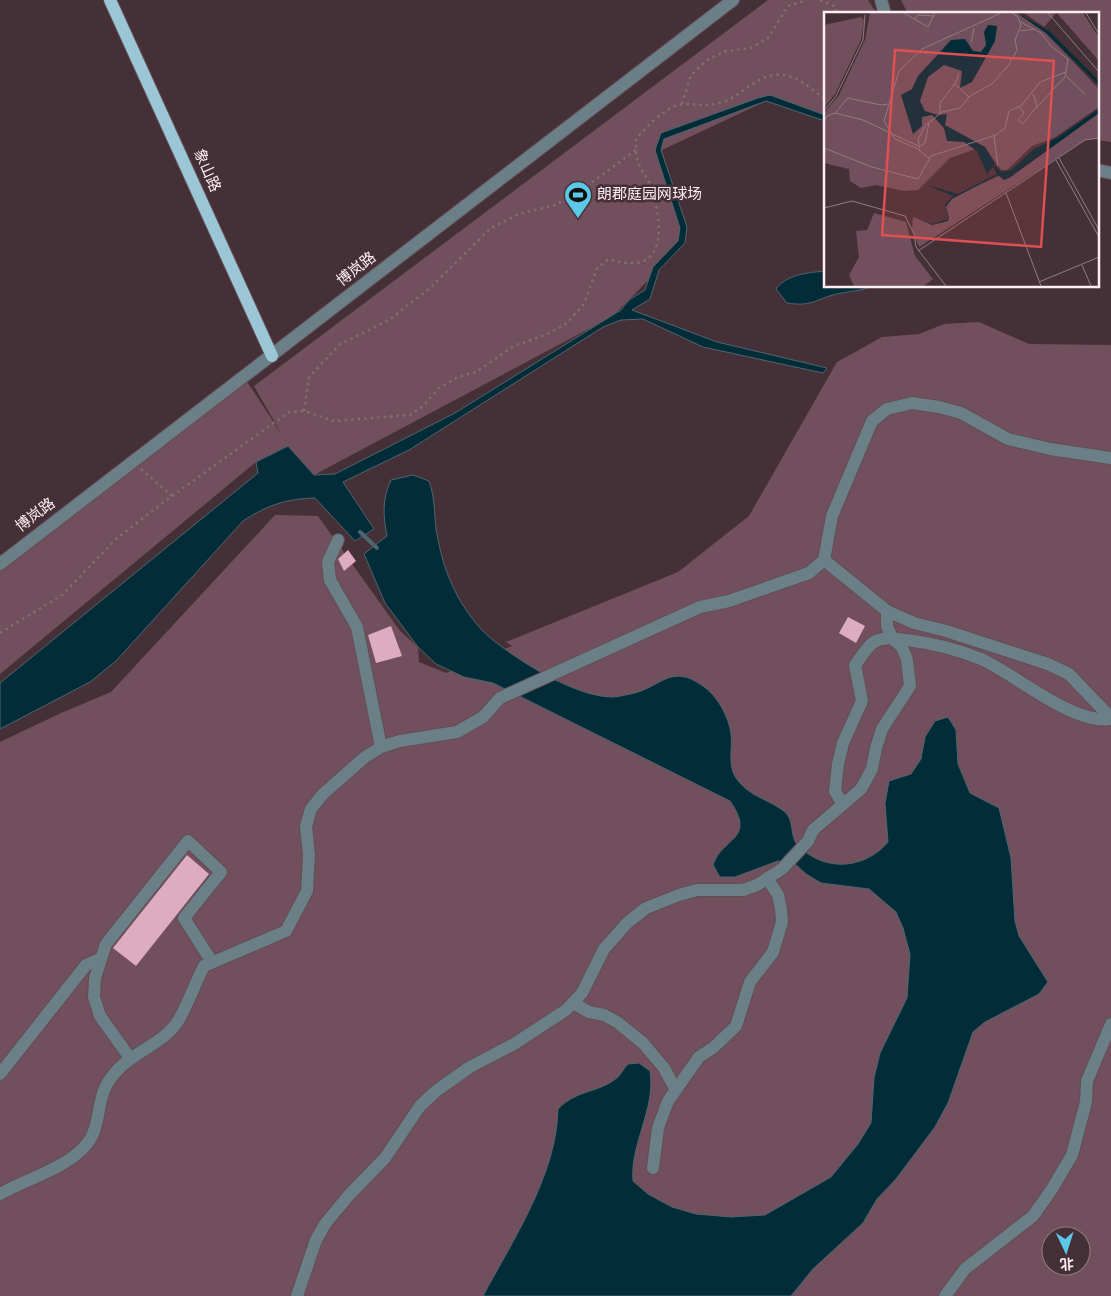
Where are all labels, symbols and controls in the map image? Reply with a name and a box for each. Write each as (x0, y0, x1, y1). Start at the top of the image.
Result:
inset map (824, 12, 1098, 288)
street label: 象山路 (188, 146, 225, 195)
sports icon: 朗郡庭园网球场 (563, 180, 593, 219)
place label: 朗郡庭园网球场 (597, 186, 702, 205)
street label: 博岚路 (333, 248, 381, 291)
street label: 博岚路 (12, 494, 60, 537)
north arrow (1041, 1226, 1091, 1276)
text: 北 (1059, 1254, 1074, 1271)

